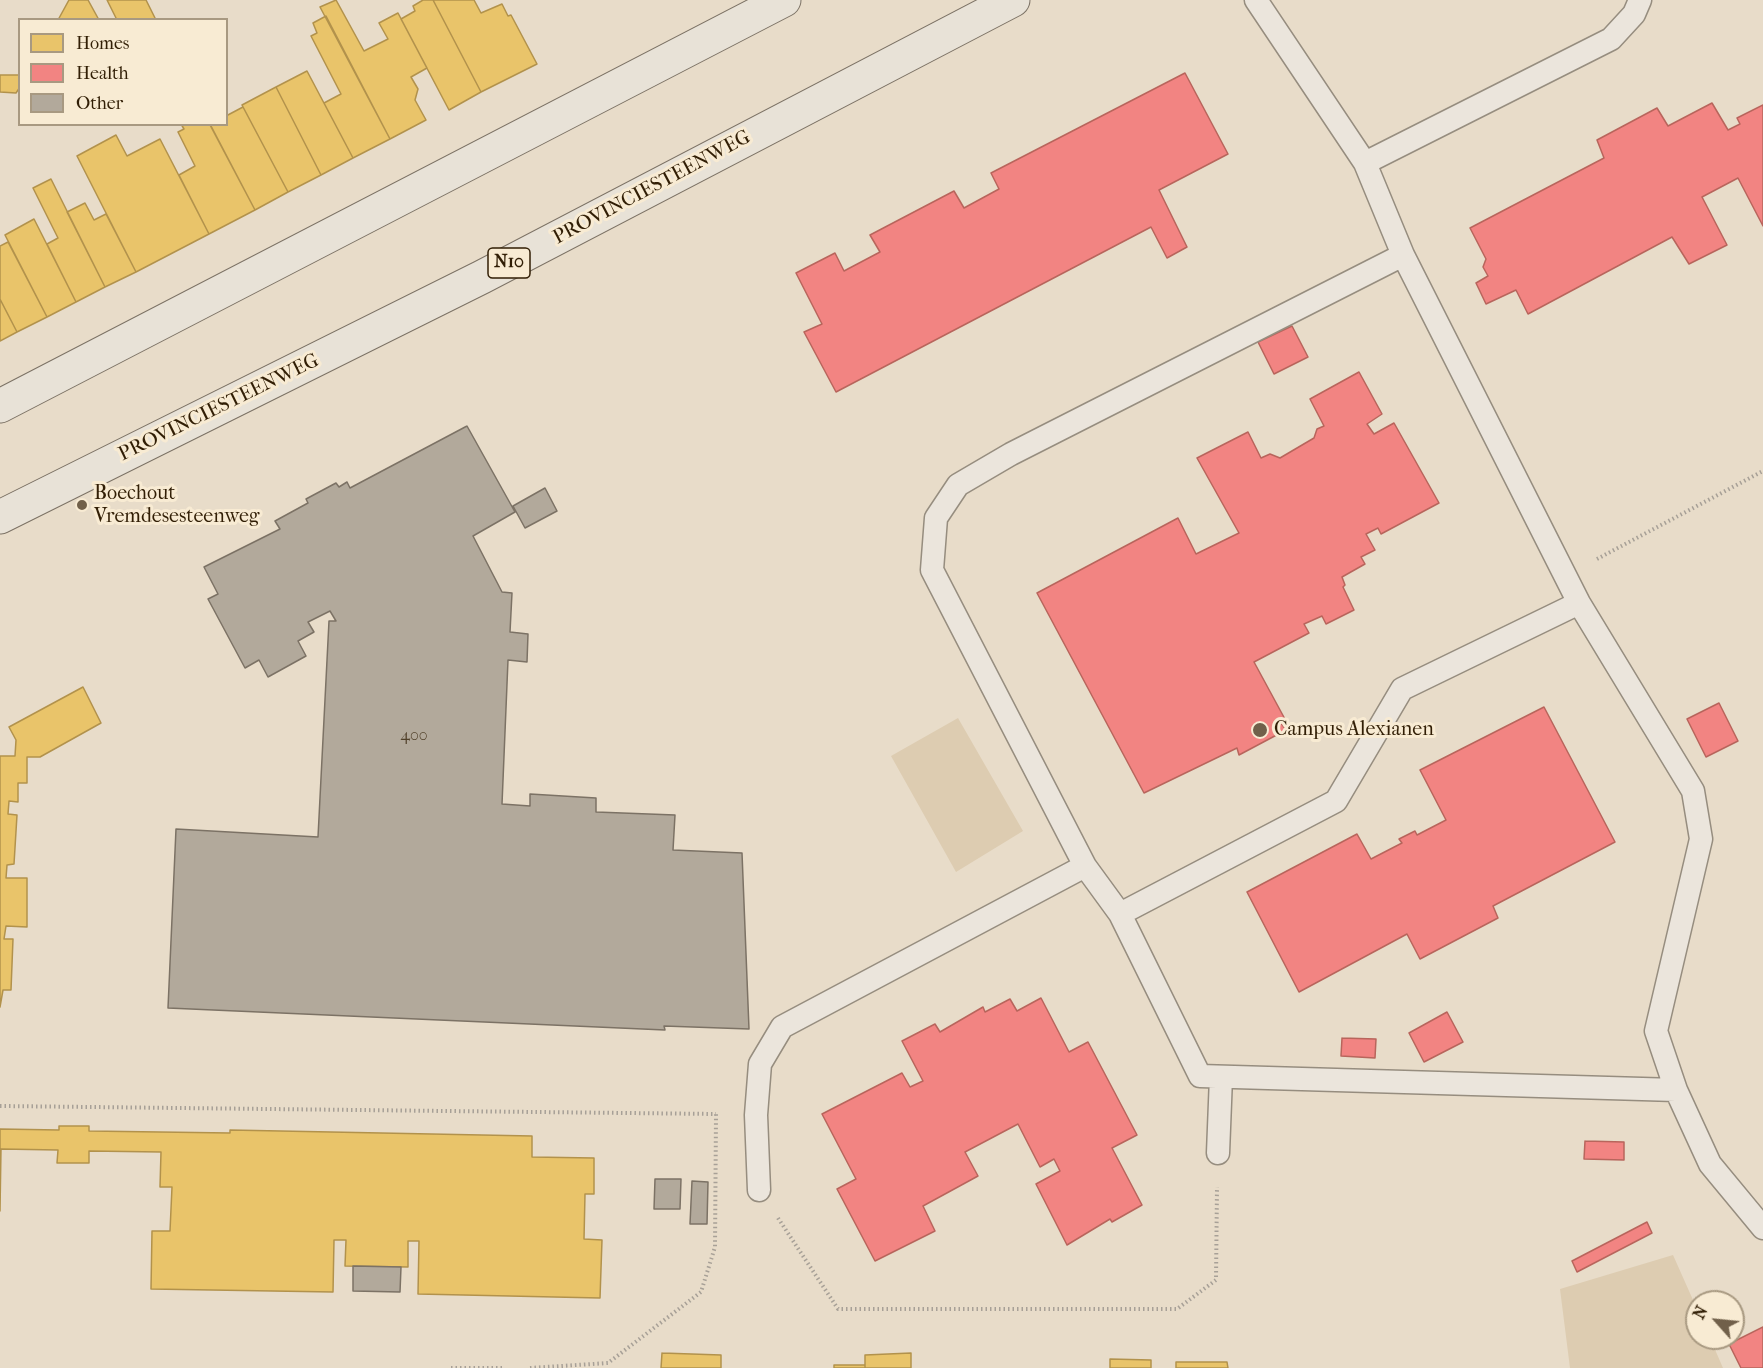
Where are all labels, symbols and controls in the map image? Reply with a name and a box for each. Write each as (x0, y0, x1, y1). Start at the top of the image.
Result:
legend (18, 18, 228, 126)
text: Homes (76, 33, 130, 54)
text: Health (76, 63, 129, 84)
text: Other (76, 93, 123, 114)
street label: PROVINCIESTEENWEG (549, 126, 755, 250)
road number: N10 (488, 248, 530, 278)
street label: PROVINCIESTEENWEG (115, 349, 323, 467)
place label: Boechout Vremdesesteenweg (94, 482, 260, 529)
marker: Boechout Vremdesesteenweg (75, 498, 89, 512)
place label: Campus Alexianen (1274, 718, 1434, 742)
marker: Campus Alexianen (1251, 721, 1269, 739)
house number: 400 (400, 726, 428, 746)
north arrow (1685, 1290, 1745, 1350)
text: N (1689, 1303, 1712, 1322)

